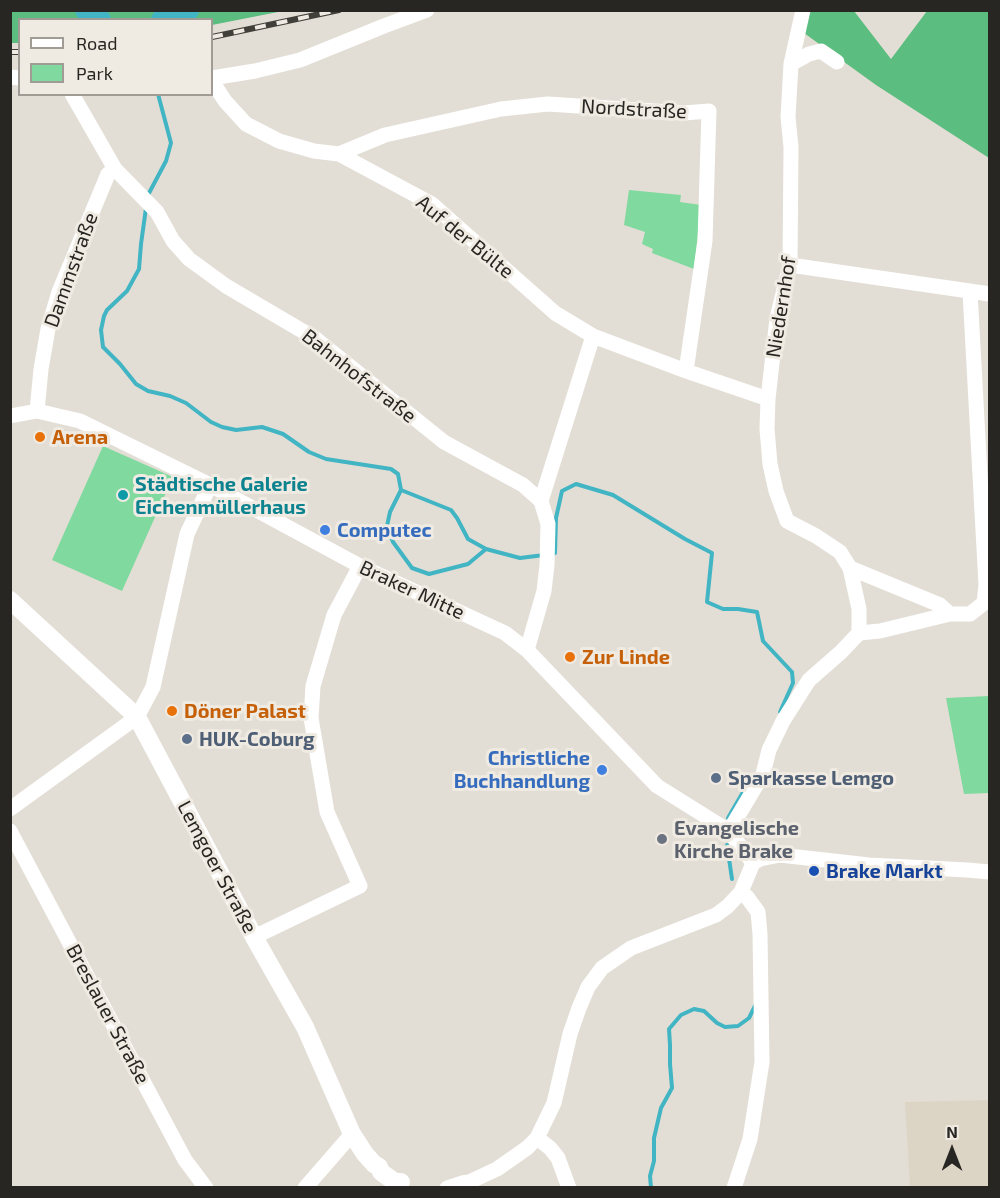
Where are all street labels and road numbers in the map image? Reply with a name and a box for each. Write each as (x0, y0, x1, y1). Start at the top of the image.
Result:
street label: Nordstraße (581, 94, 687, 124)
street label: Auf der Bülte (411, 190, 519, 284)
street label: Dammstraße (39, 209, 103, 331)
street label: Niedernhof (761, 255, 801, 359)
street label: Bahnhofstraße (297, 324, 421, 428)
street label: Braker Mitte (356, 555, 468, 625)
street label: Lemgoer Straße (172, 797, 262, 937)
street label: Breslauer Straße (61, 940, 155, 1088)

